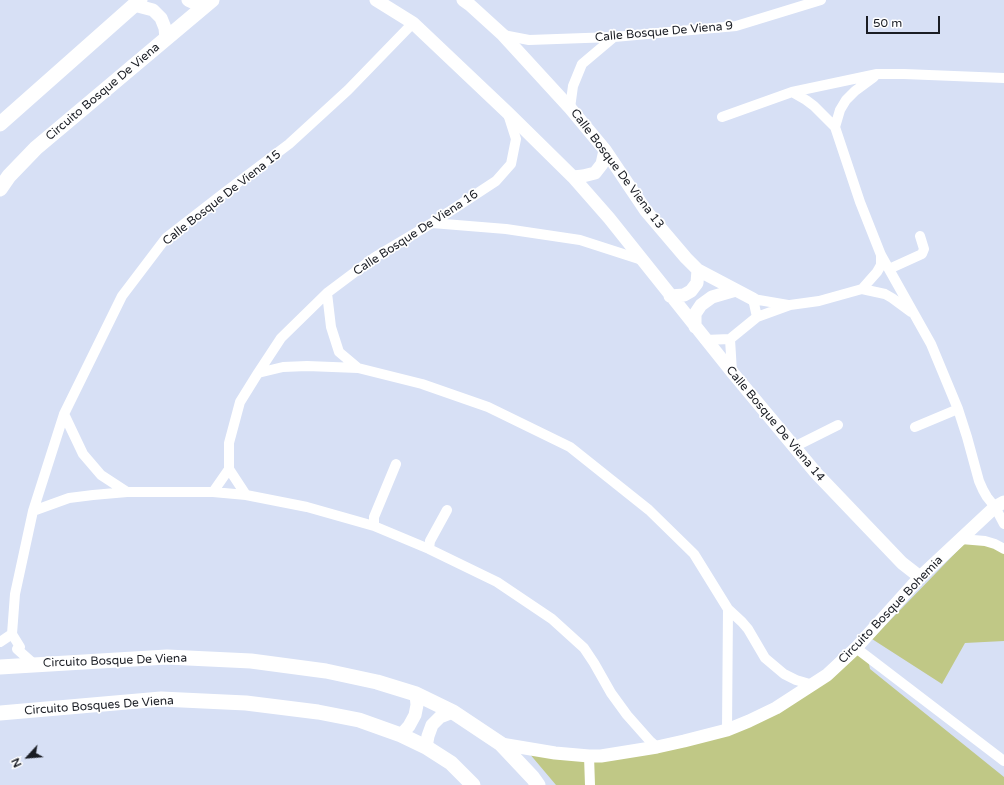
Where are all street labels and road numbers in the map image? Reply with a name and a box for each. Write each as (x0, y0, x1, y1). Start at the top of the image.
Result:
street label: Calle Bosque De Viena 9 (594, 19, 734, 45)
street label: Circuito Bosque De Viena (43, 40, 163, 144)
street label: Calle Bosque De Viena 13 (567, 106, 667, 232)
street label: Calle Bosque De Viena 15 (160, 147, 284, 249)
street label: Calle Bosque De Viena 16 (351, 187, 481, 279)
street label: Calle Bosque De Viena 14 (723, 363, 827, 485)
street label: Circuito Bosque Bohemia (836, 553, 946, 667)
street label: Circuito Bosque De Viena (43, 651, 187, 671)
street label: Circuito Bosques De Viena (24, 694, 174, 718)

